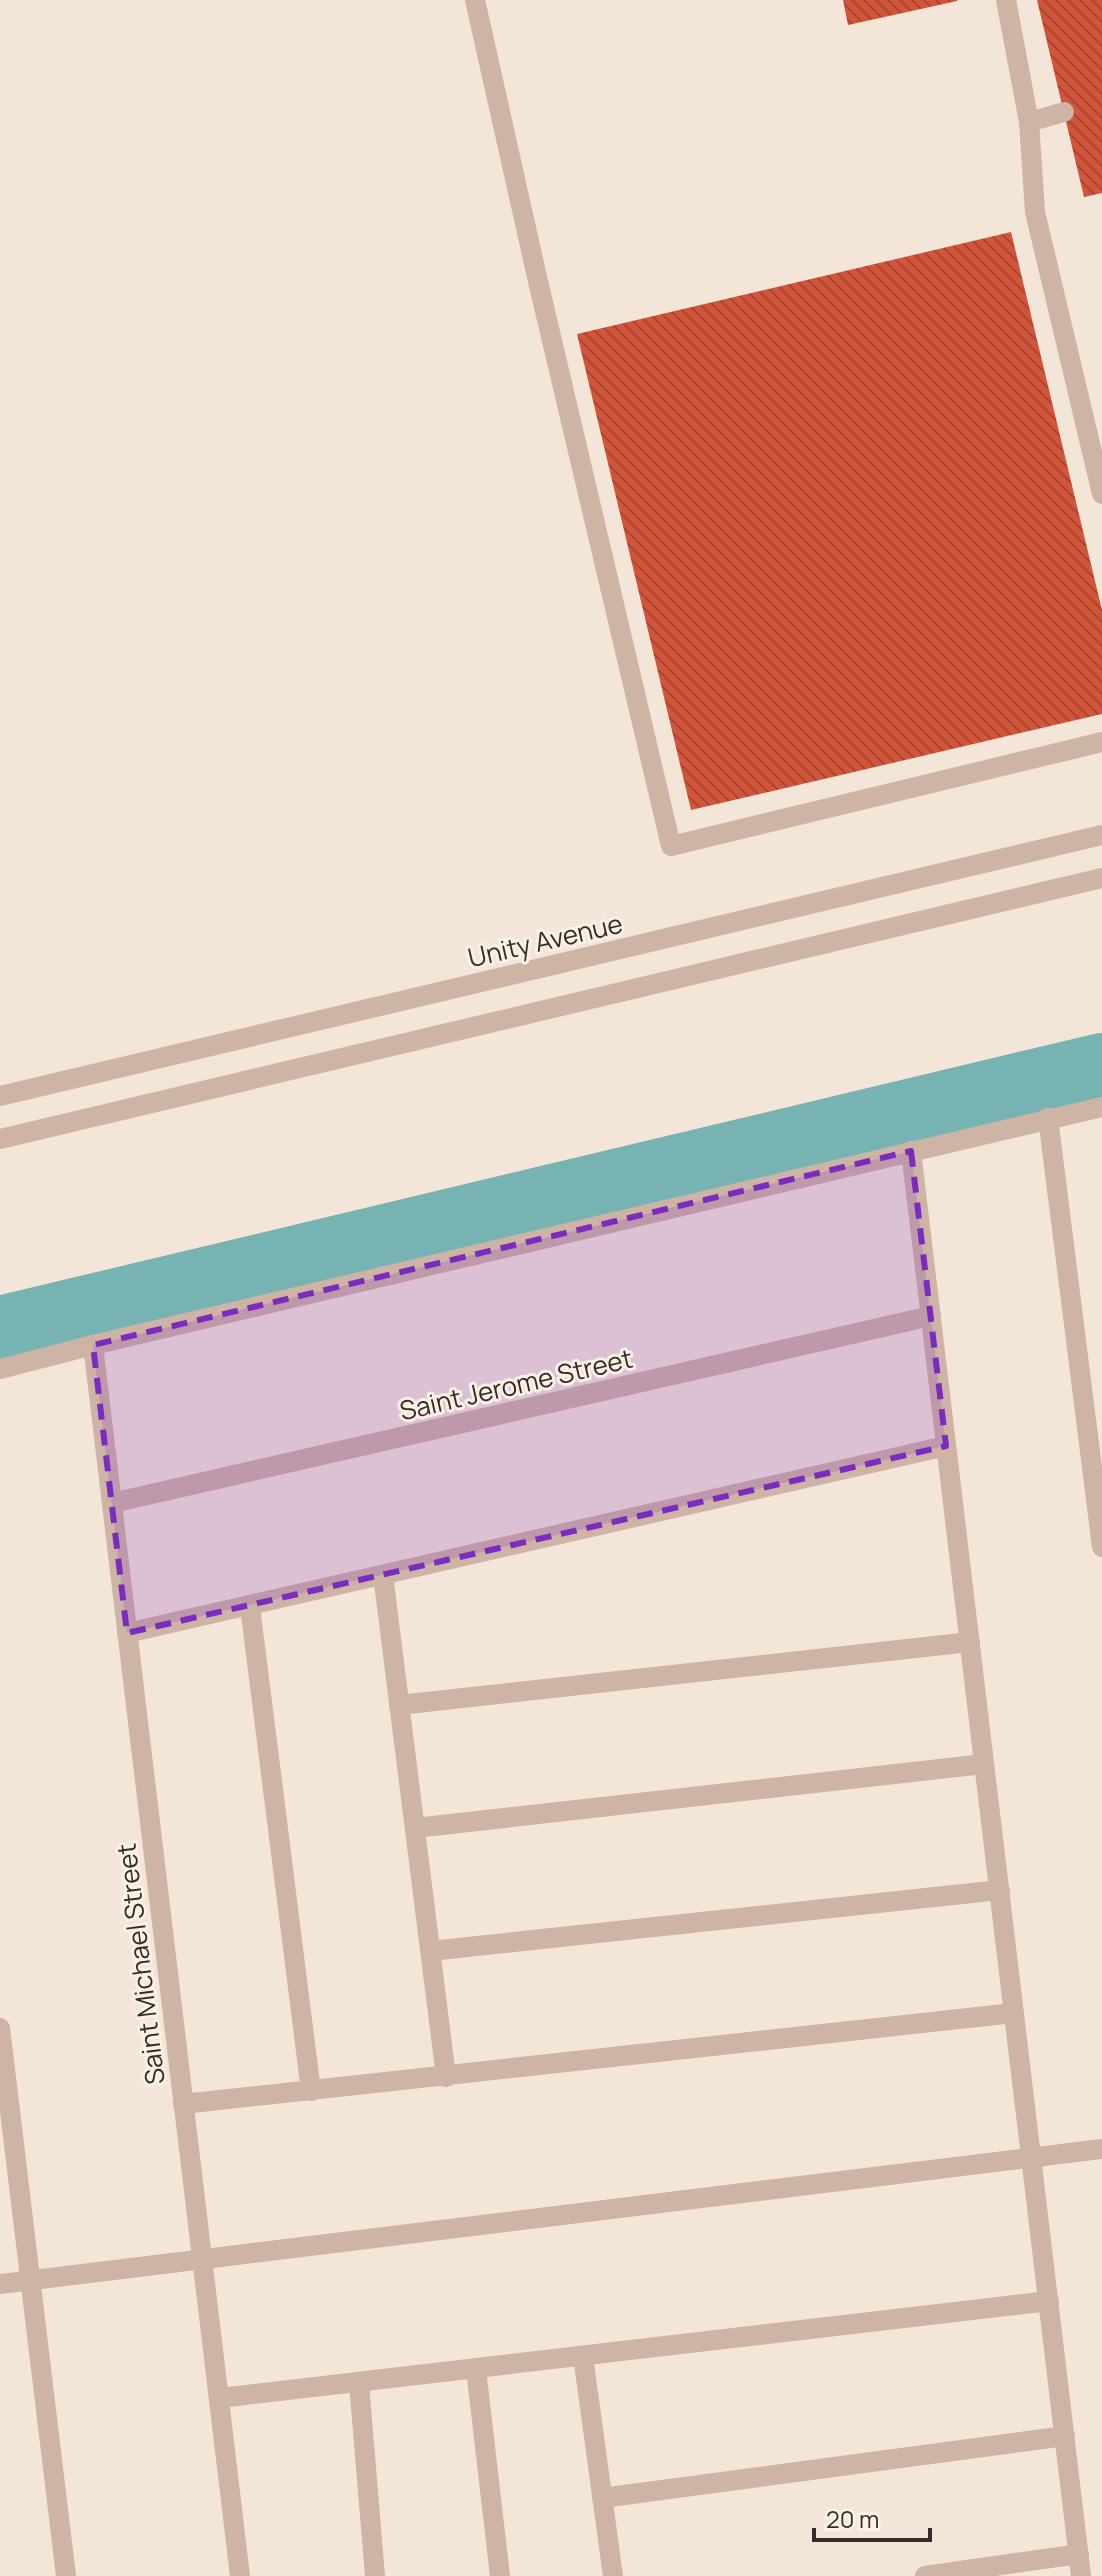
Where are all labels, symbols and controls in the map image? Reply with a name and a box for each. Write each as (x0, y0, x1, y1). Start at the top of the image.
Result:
street label: Unity Avenue (464, 905, 626, 975)
street label: Saint Jerome Street (396, 1340, 636, 1428)
street label: Saint Michael Street (107, 1841, 173, 2087)
scale bar (814, 2492, 930, 2542)
text: 20 m (826, 2502, 879, 2535)

